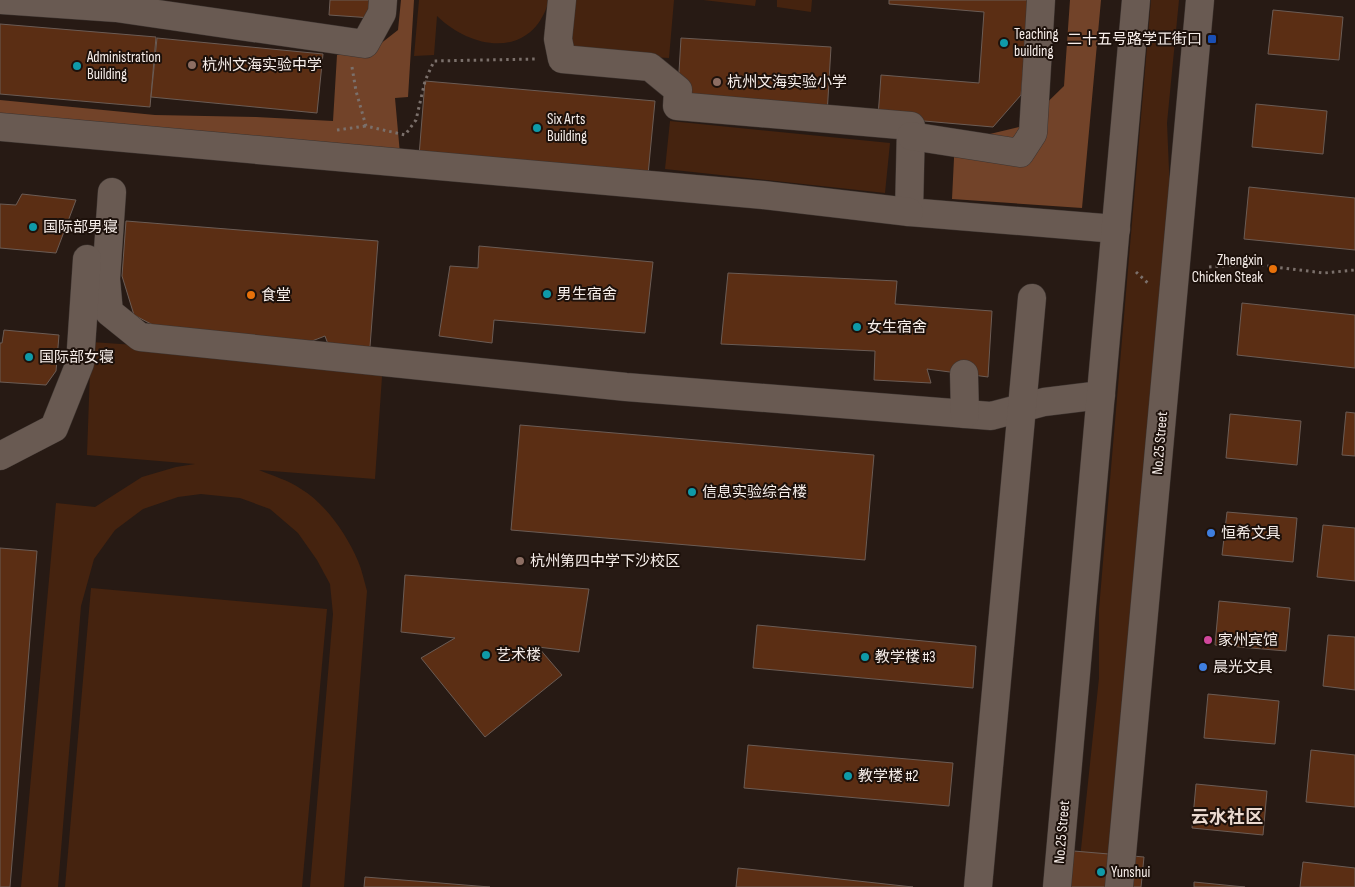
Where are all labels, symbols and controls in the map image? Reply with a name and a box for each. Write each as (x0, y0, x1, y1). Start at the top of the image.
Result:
place label: Teaching building (1014, 25, 1059, 61)
place label: 二十五号路学正街口 (1067, 30, 1202, 49)
marker: 二十五号路学正街口 (1206, 33, 1218, 45)
marker: Teaching building (998, 37, 1010, 49)
place label: Administration Building (86, 48, 161, 84)
place label: 杭州文海实验中学 (202, 56, 322, 75)
marker: 杭州文海实验中学 (186, 59, 198, 71)
marker: Administration Building (71, 60, 83, 72)
place label: 杭州文海实验小学 (727, 73, 847, 92)
marker: 杭州文海实验小学 (711, 76, 723, 88)
place label: Six Arts Building (547, 110, 587, 146)
marker: Six Arts Building (531, 122, 543, 134)
place label: 国际部男寝 (43, 218, 118, 237)
marker: 国际部男寝 (27, 221, 39, 233)
place label: Zhengxin Chicken Steak (1192, 251, 1263, 287)
marker: Zhengxin Chicken Steak (1267, 263, 1279, 275)
place label: 男生宿舍 (557, 285, 617, 304)
place label: 食堂 (261, 286, 291, 305)
marker: 男生宿舍 (541, 288, 553, 300)
marker: 食堂 (245, 289, 257, 301)
place label: 女生宿舍 (867, 318, 927, 337)
marker: 女生宿舍 (851, 321, 863, 333)
place label: 国际部女寝 (39, 348, 114, 367)
marker: 国际部女寝 (23, 351, 35, 363)
street label: No.25 Street (1148, 410, 1172, 475)
place label: 信息实验综合楼 (702, 483, 807, 502)
marker: 信息实验综合楼 (686, 486, 698, 498)
place label: 恒希文具 (1221, 524, 1281, 543)
marker: 恒希文具 (1205, 527, 1217, 539)
place label: 杭州第四中学下沙校区 (530, 552, 680, 571)
marker: 杭州第四中学下沙校区 (514, 555, 526, 567)
place label: 家州宾馆 (1218, 631, 1278, 650)
marker: 家州宾馆 (1202, 634, 1214, 646)
place label: 艺术楼 (496, 646, 541, 665)
place label: 教学楼 #3 (875, 648, 936, 667)
marker: 艺术楼 (480, 649, 492, 661)
marker: 教学楼 #3 (859, 651, 871, 663)
place label: 晨光文具 (1213, 658, 1273, 677)
marker: 晨光文具 (1197, 661, 1209, 673)
place label: 教学楼 #2 (858, 767, 918, 786)
marker: 教学楼 #2 (842, 770, 854, 782)
street label: No.25 Street (1050, 799, 1074, 864)
district label: 云水社区 (1191, 807, 1263, 828)
place label: Yunshui (1111, 863, 1150, 882)
marker: Yunshui (1095, 866, 1107, 878)

